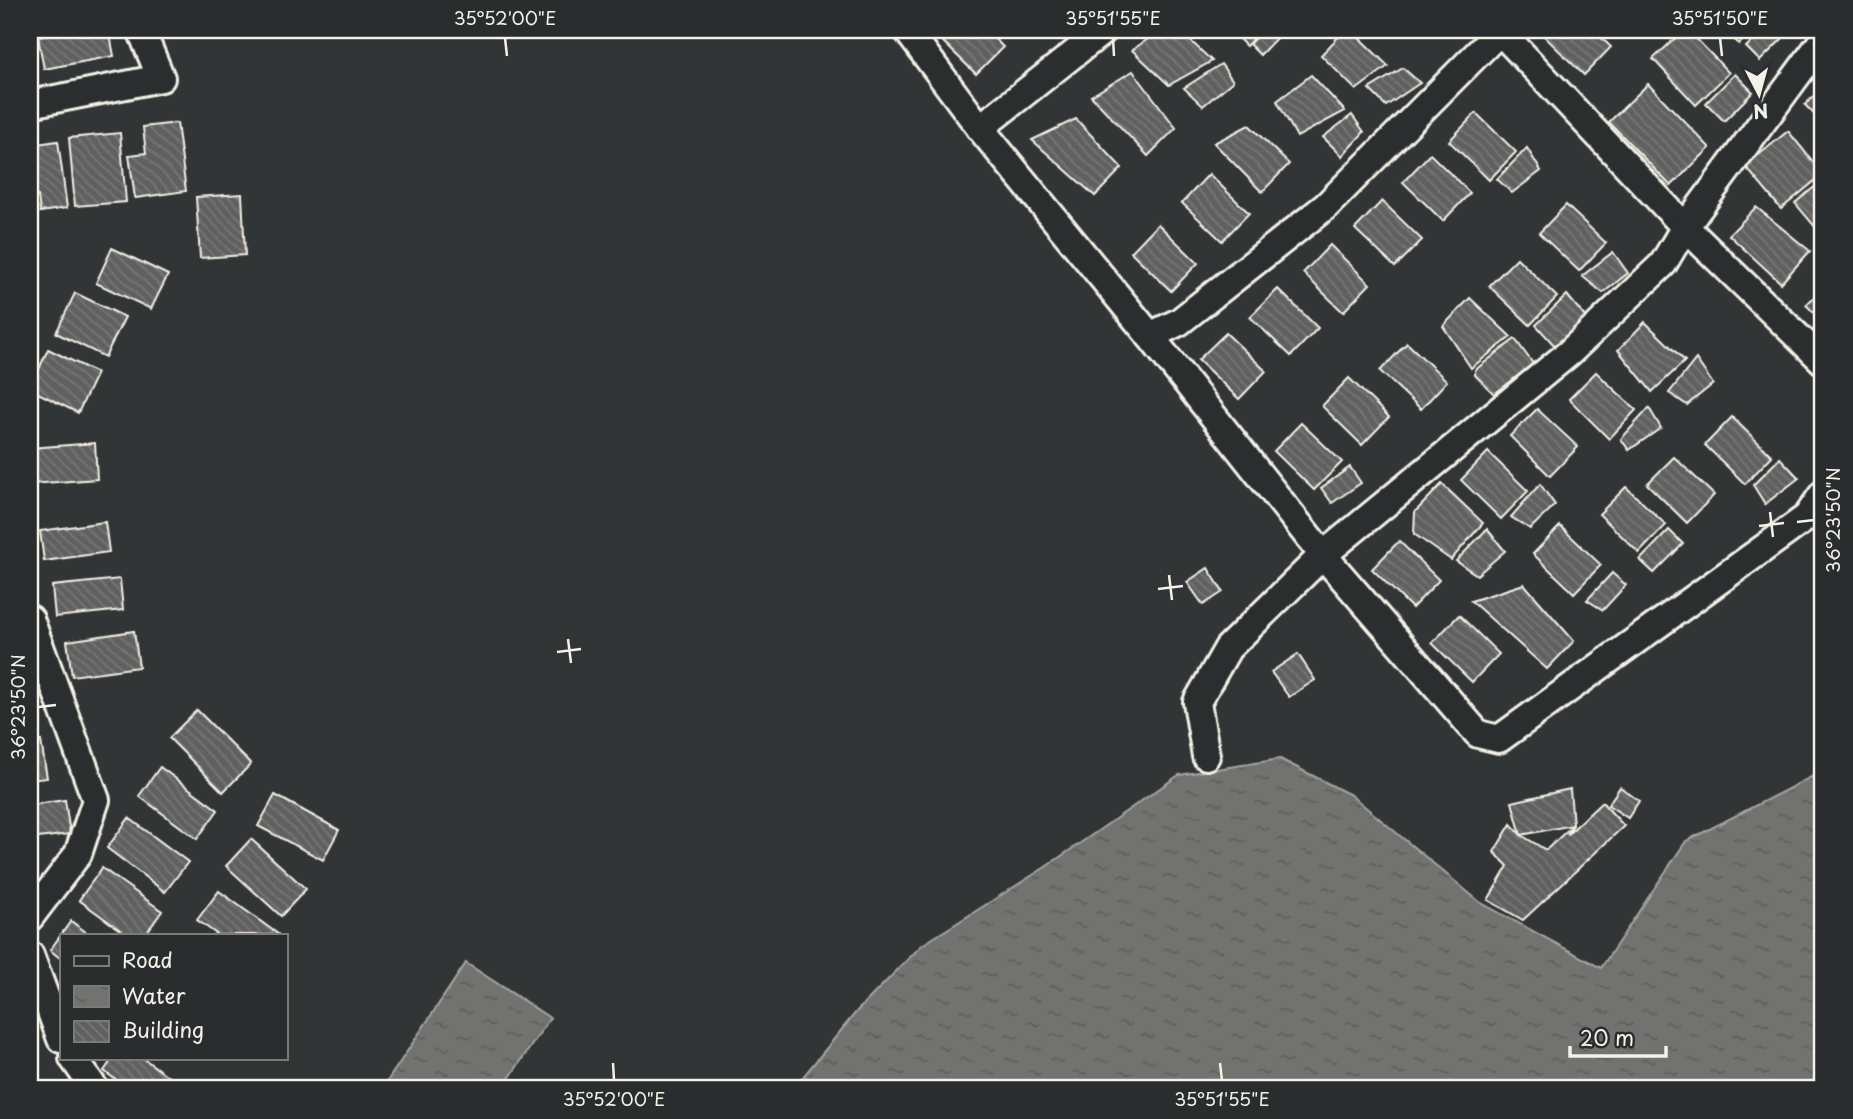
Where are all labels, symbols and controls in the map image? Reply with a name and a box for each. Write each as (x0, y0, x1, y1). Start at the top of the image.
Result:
text: 35°52'00"E (454, 4, 556, 31)
text: 35°51'55"E (1065, 4, 1161, 31)
text: 35°51'50"E (1672, 4, 1768, 31)
north arrow (1724, 60, 1794, 130)
text: N (1752, 97, 1770, 127)
text: 36°23'50"N (1819, 467, 1846, 573)
text: 36°23'50"N (4, 654, 31, 760)
legend (60, 934, 287, 1060)
text: Road (122, 943, 173, 975)
text: Water (122, 979, 186, 1011)
text: Building (122, 1013, 204, 1045)
scale bar (1570, 1014, 1666, 1058)
text: 20 m (1580, 1021, 1634, 1053)
text: 35°52'00"E (563, 1085, 665, 1112)
text: 35°51'55"E (1174, 1085, 1270, 1112)

